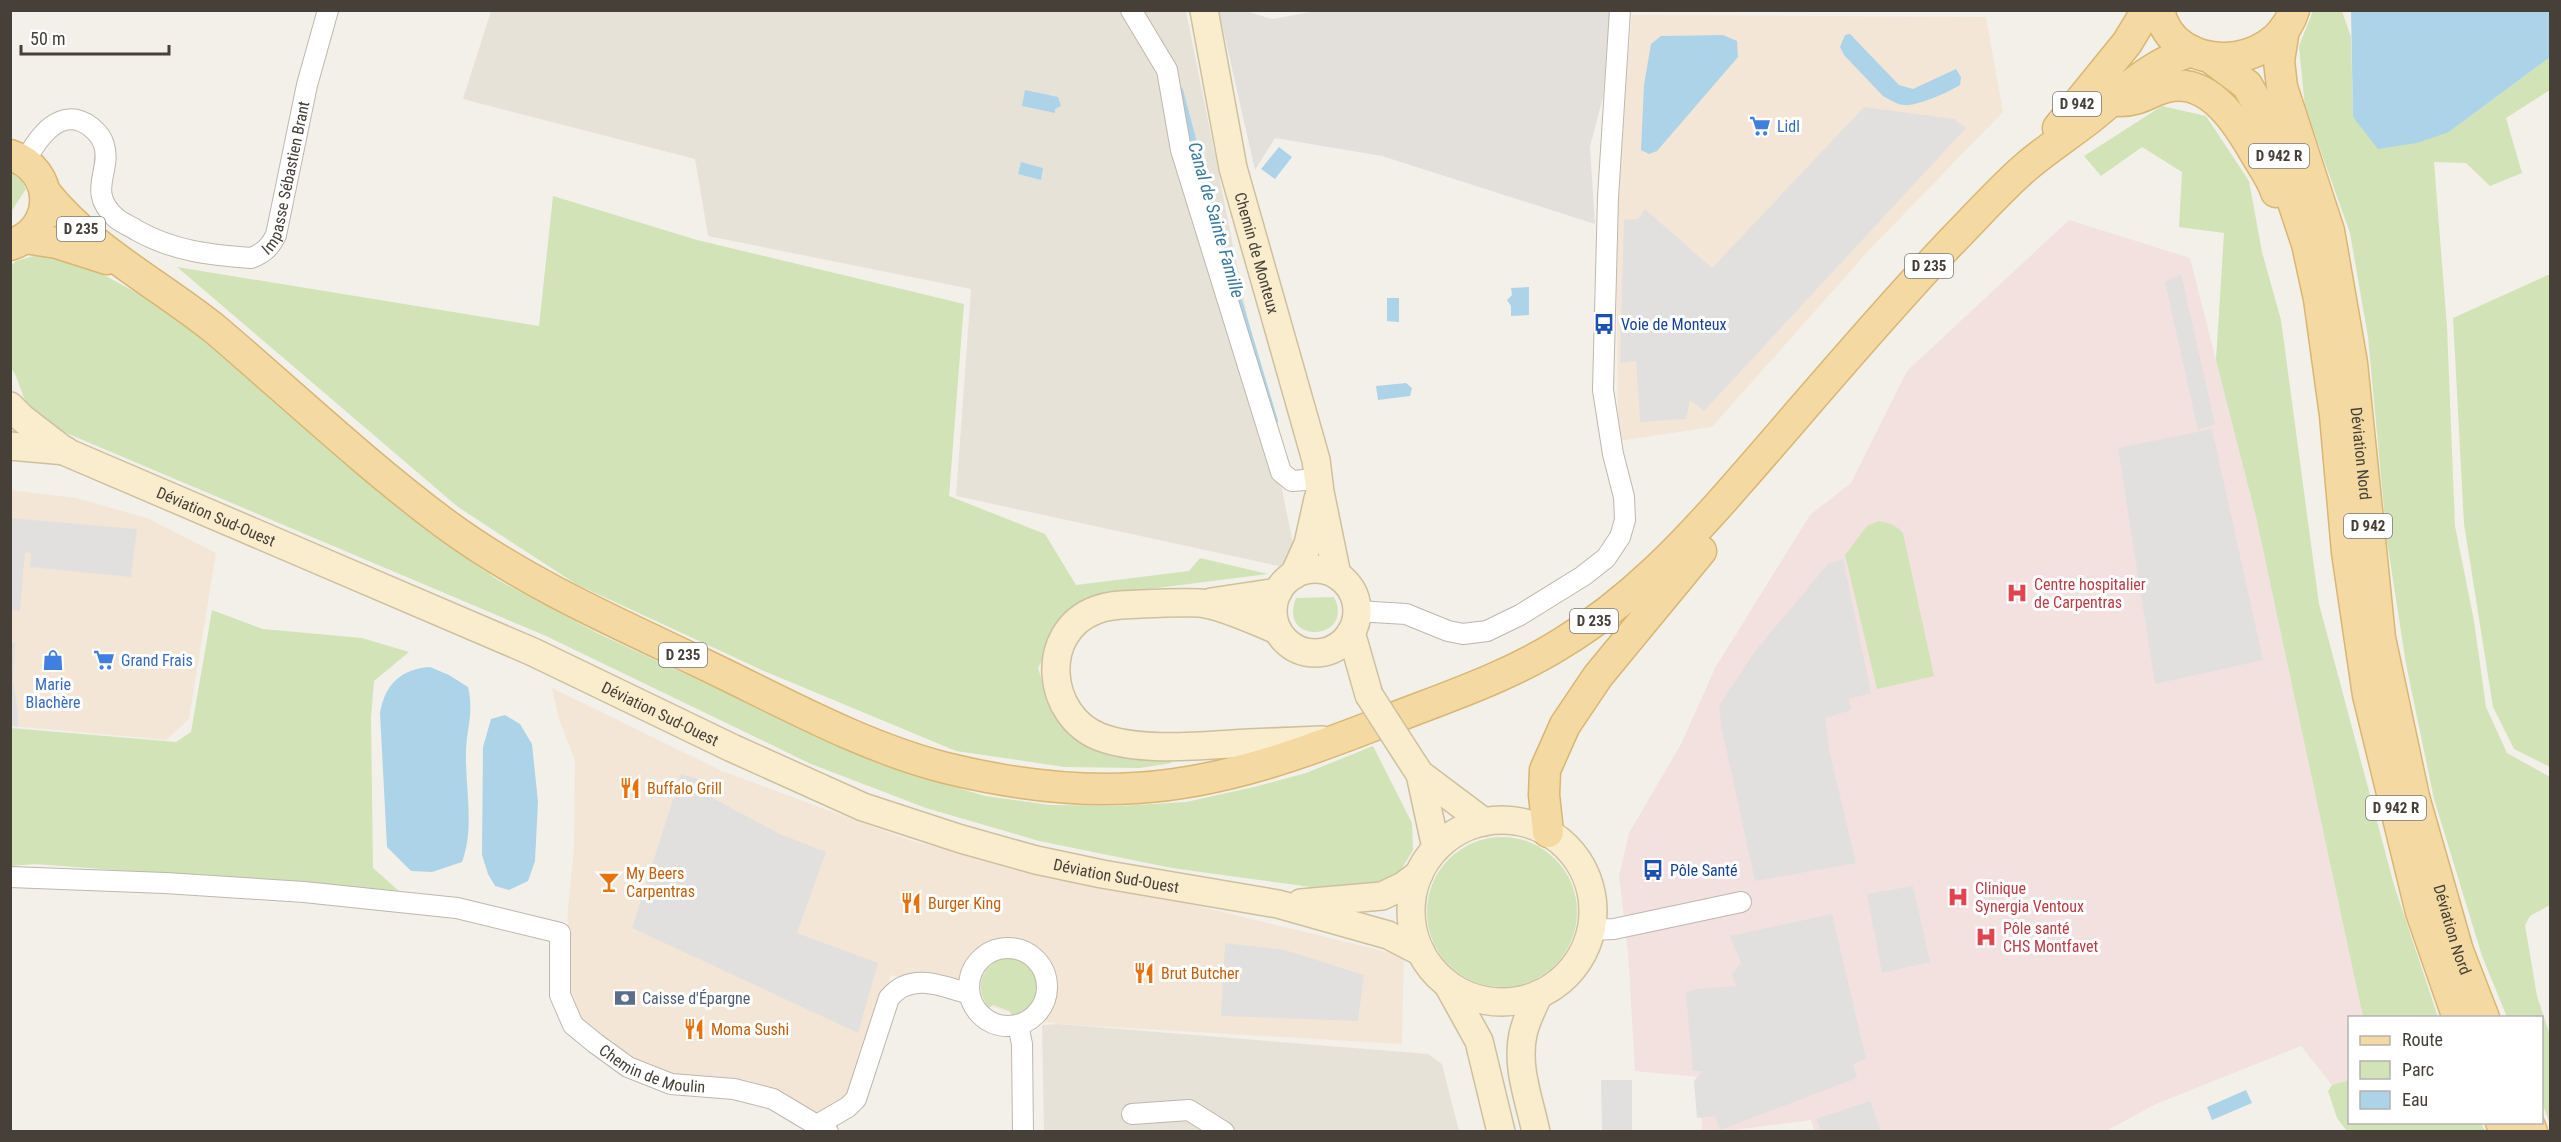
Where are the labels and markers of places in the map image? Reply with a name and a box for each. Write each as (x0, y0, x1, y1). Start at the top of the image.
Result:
supermarket icon: Lidl (1748, 114, 1772, 138)
place label: Lidl (1777, 117, 1800, 136)
bus stop icon: Voie de Monteux (1592, 312, 1616, 336)
place label: Voie de Monteux (1621, 315, 1726, 334)
place label: Centre hospitalier de Carpentras (2034, 575, 2146, 612)
hospital icon: Centre hospitalier de Carpentras (2005, 581, 2029, 605)
shop icon: Marie Blachère (41, 648, 65, 672)
supermarket icon: Grand Frais (92, 648, 116, 672)
place label: Grand Frais (121, 651, 193, 670)
place label: Marie Blachère (26, 675, 80, 712)
restaurant icon: Buffalo Grill (618, 776, 642, 800)
place label: Buffalo Grill (647, 779, 722, 798)
bus stop icon: Pôle Santé (1641, 858, 1665, 882)
place label: Pôle Santé (1670, 861, 1738, 880)
place label: My Beers Carpentras (626, 864, 695, 901)
bar icon: My Beers Carpentras (597, 870, 621, 894)
place label: Clinique Synergia Ventoux (1975, 879, 2084, 916)
hospital icon: Clinique Synergia Ventoux (1946, 885, 1970, 909)
restaurant icon: Burger King (899, 891, 923, 915)
place label: Burger King (928, 894, 1001, 913)
place label: Pôle santé CHS Montfavet (2003, 919, 2098, 956)
hospital icon: Pôle santé CHS Montfavet (1974, 925, 1998, 949)
restaurant icon: Brut Butcher (1132, 961, 1156, 985)
place label: Brut Butcher (1161, 964, 1240, 983)
bank icon: Caisse d'Épargne (613, 986, 637, 1010)
place label: Caisse d'Épargne (642, 989, 750, 1008)
restaurant icon: Moma Sushi (682, 1017, 706, 1041)
place label: Moma Sushi (711, 1020, 789, 1039)

